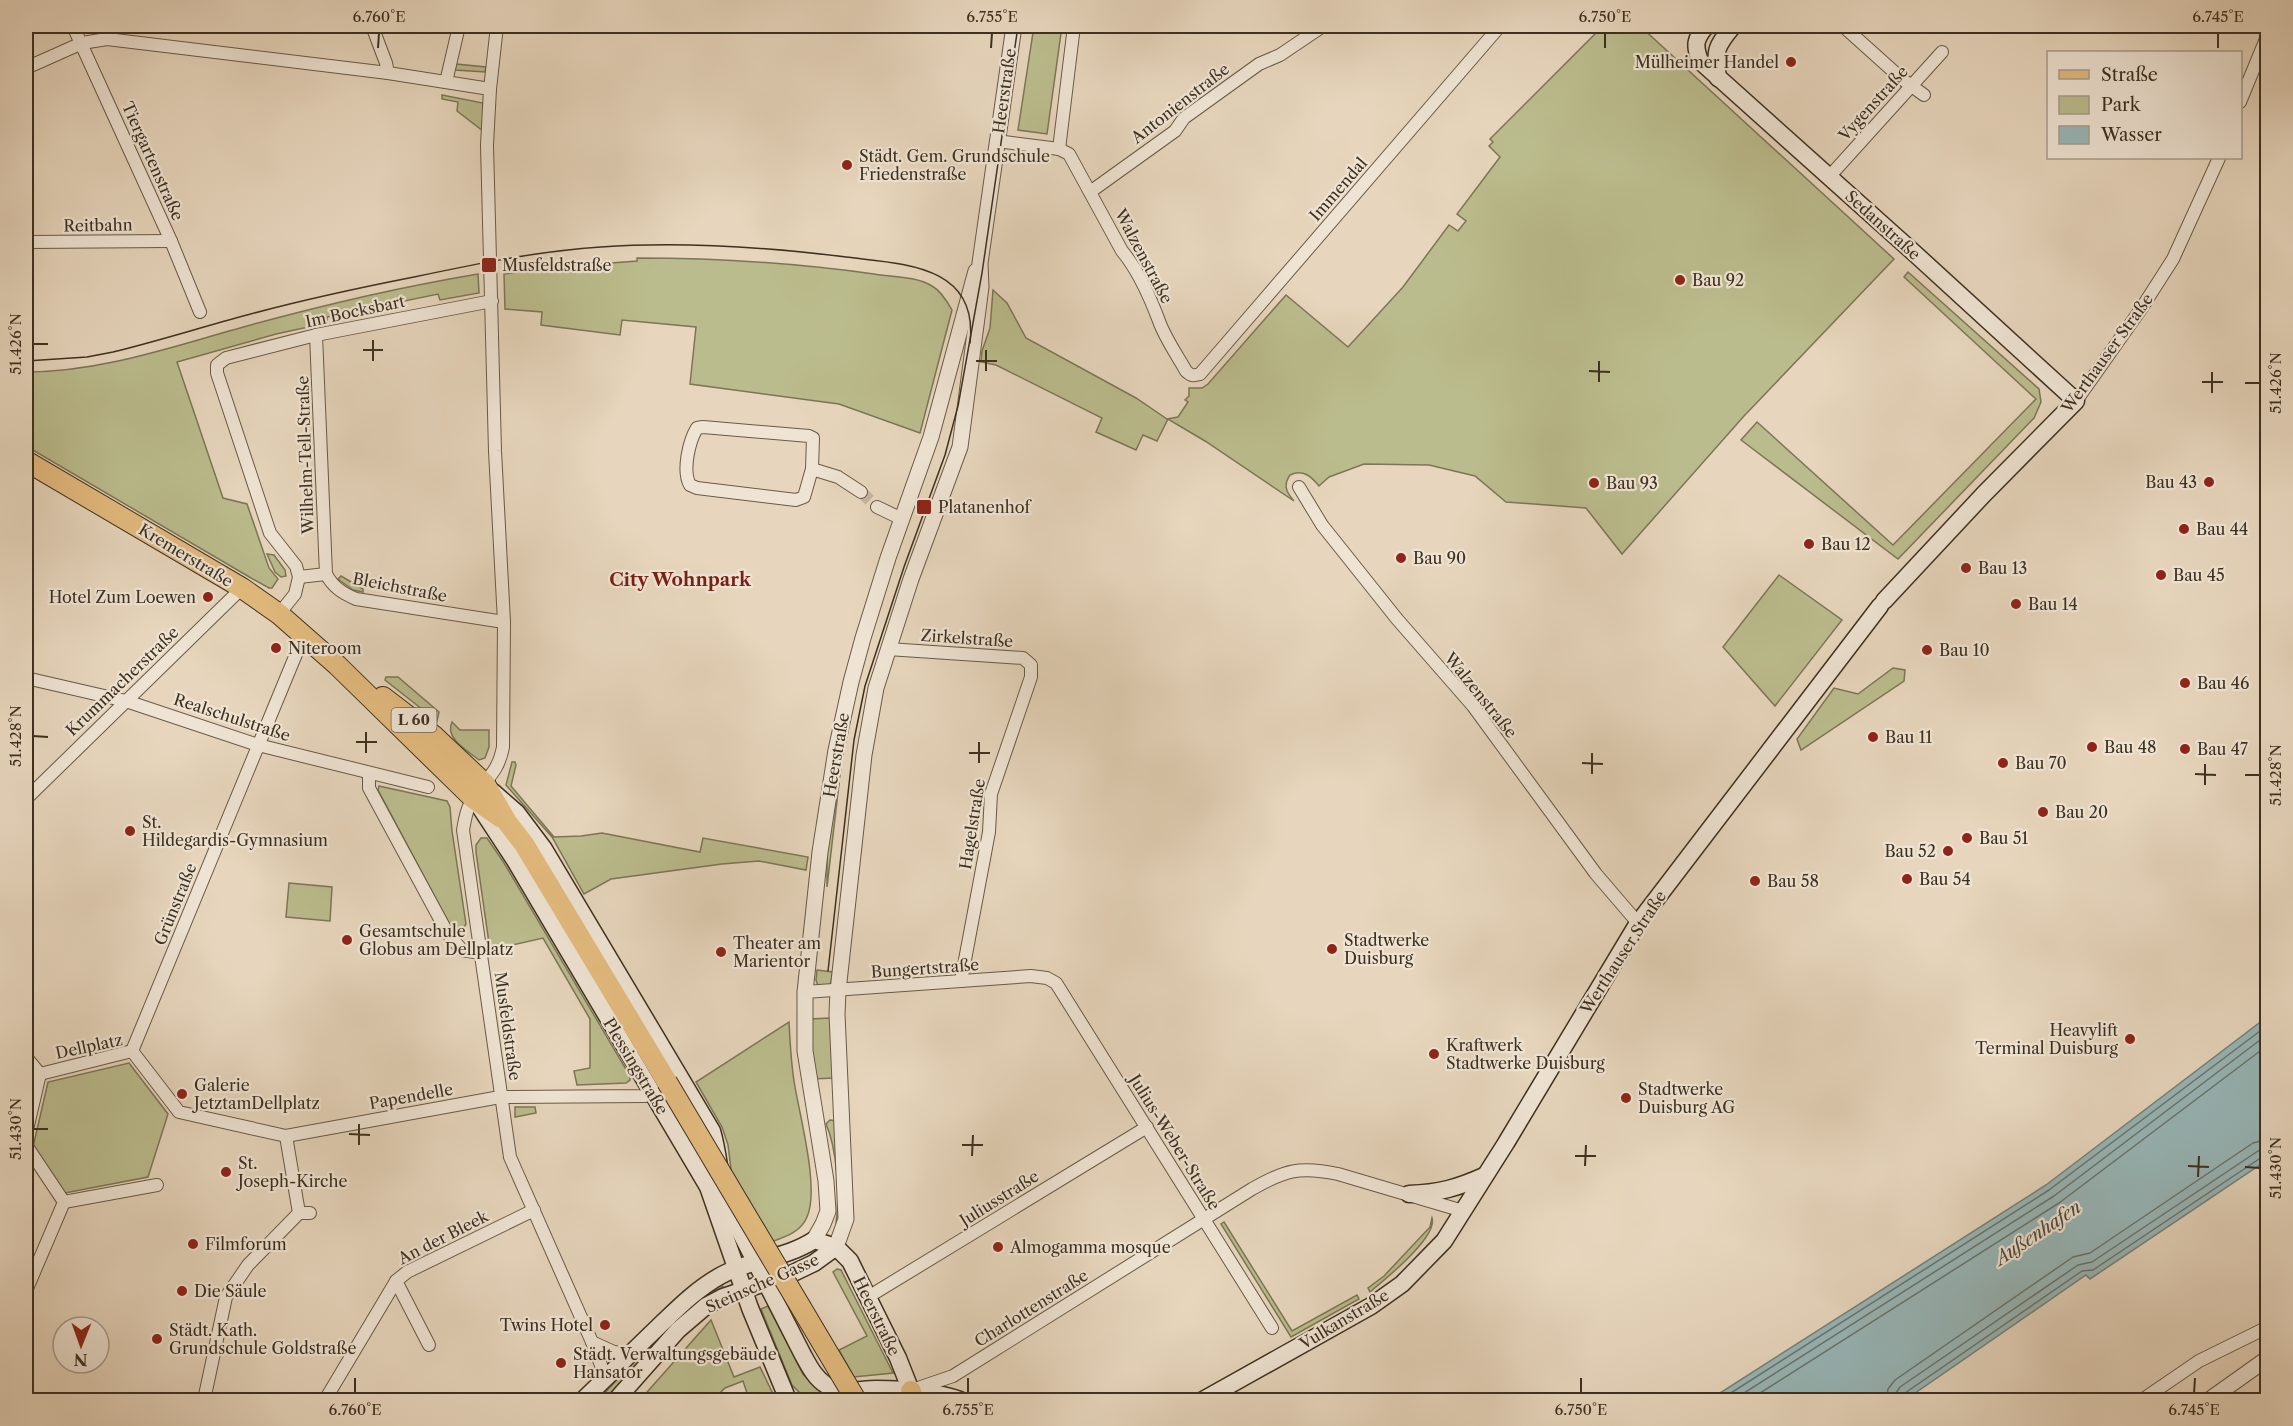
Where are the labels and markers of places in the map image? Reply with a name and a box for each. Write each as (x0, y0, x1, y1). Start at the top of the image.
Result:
place label: Mülheimer Handel (1635, 52, 1779, 72)
marker: Mülheimer Handel (1784, 55, 1798, 69)
place label: Städt. Gem. Grundschule Friedenstraße (859, 146, 1050, 184)
marker: Städt. Gem. Grundschule Friedenstraße (840, 158, 854, 172)
place label: Musfeldstraße (502, 255, 611, 275)
marker: Musfeldstraße (480, 256, 498, 274)
place label: Bau 92 (1692, 270, 1744, 290)
marker: Bau 92 (1673, 273, 1687, 287)
place label: Bau 43 (2145, 472, 2197, 492)
place label: Bau 93 (1606, 473, 1658, 493)
marker: Bau 43 (2202, 475, 2216, 489)
marker: Bau 93 (1587, 476, 1601, 490)
place label: Platanenhof (938, 497, 1033, 517)
marker: Platanenhof (915, 498, 933, 516)
place label: Bau 44 (2196, 519, 2248, 539)
marker: Bau 44 (2177, 522, 2191, 536)
place label: Bau 12 (1821, 534, 1871, 554)
marker: Bau 12 (1802, 537, 1816, 551)
place label: Bau 90 (1413, 548, 1466, 568)
marker: Bau 90 (1394, 551, 1408, 565)
place label: Bau 13 (1978, 558, 2027, 578)
marker: Bau 13 (1959, 561, 1973, 575)
place label: Bau 45 (2173, 565, 2225, 585)
marker: Bau 45 (2154, 568, 2168, 582)
place label: Hotel Zum Loewen (49, 587, 196, 607)
marker: Hotel Zum Loewen (201, 590, 215, 604)
place label: Bau 14 (2028, 594, 2078, 614)
marker: Bau 14 (2009, 597, 2023, 611)
place label: Niteroom (288, 638, 362, 658)
place label: Bau 10 (1939, 640, 1990, 660)
marker: Niteroom (269, 641, 283, 655)
marker: Bau 10 (1920, 643, 1934, 657)
place label: Bau 46 (2197, 673, 2249, 693)
marker: Bau 46 (2178, 676, 2192, 690)
place label: Bau 11 (1885, 727, 1932, 747)
marker: Bau 11 (1866, 730, 1880, 744)
place label: Bau 48 (2104, 737, 2156, 757)
place label: Bau 47 (2197, 739, 2248, 759)
marker: Bau 48 (2085, 740, 2099, 754)
marker: Bau 47 (2178, 742, 2192, 756)
place label: Bau 70 (2015, 753, 2067, 773)
marker: Bau 70 (1996, 756, 2010, 770)
place label: Bau 20 (2055, 802, 2108, 822)
marker: Bau 20 (2036, 805, 2050, 819)
place label: St. Hildegardis-Gymnasium (142, 812, 328, 850)
marker: St. Hildegardis-Gymnasium (123, 824, 137, 838)
place label: Bau 51 (1979, 828, 2028, 848)
marker: Bau 51 (1960, 831, 1974, 845)
place label: Bau 52 (1884, 841, 1936, 861)
marker: Bau 52 (1941, 844, 1955, 858)
place label: Bau 54 (1919, 869, 1971, 889)
place label: Bau 58 (1767, 871, 1819, 891)
marker: Bau 54 (1900, 872, 1914, 886)
marker: Bau 58 (1748, 874, 1762, 888)
place label: Gesamtschule Globus am Dellplatz (359, 921, 513, 959)
place label: Stadtwerke Duisburg (1344, 930, 1429, 968)
marker: Gesamtschule Globus am Dellplatz (340, 933, 354, 947)
place label: Theater am Marientor (733, 933, 821, 971)
marker: Stadtwerke Duisburg (1325, 942, 1339, 956)
marker: Theater am Marientor (714, 945, 728, 959)
place label: Heavylift Terminal Duisburg (1975, 1020, 2119, 1058)
marker: Heavylift Terminal Duisburg (2123, 1032, 2137, 1046)
place label: Kraftwerk Stadtwerke Duisburg (1446, 1035, 1605, 1073)
marker: Kraftwerk Stadtwerke Duisburg (1427, 1047, 1441, 1061)
place label: Galerie JetztamDellplatz (191, 1075, 320, 1113)
place label: Stadtwerke Duisburg AG (1638, 1079, 1735, 1117)
marker: Galerie JetztamDellplatz (175, 1087, 189, 1101)
marker: Stadtwerke Duisburg AG (1619, 1091, 1633, 1105)
place label: St. Joseph-Kirche (235, 1153, 348, 1191)
marker: St. Joseph-Kirche (219, 1165, 233, 1179)
place label: Filmforum (205, 1234, 287, 1254)
marker: Filmforum (186, 1237, 200, 1251)
place label: Almogamma mosque (1009, 1237, 1171, 1257)
marker: Almogamma mosque (991, 1240, 1005, 1254)
place label: Die Säule (194, 1281, 267, 1301)
marker: Die Säule (175, 1284, 189, 1298)
place label: Twins Hotel (500, 1315, 593, 1335)
marker: Twins Hotel (598, 1318, 612, 1332)
place label: Städt. Kath. Grundschule Goldstraße (169, 1320, 356, 1358)
marker: Städt. Kath. Grundschule Goldstraße (150, 1332, 164, 1346)
place label: Städt. Verwaltungsgebäude Hansator (573, 1344, 777, 1382)
marker: Städt. Verwaltungsgebäude Hansator (554, 1356, 568, 1370)

